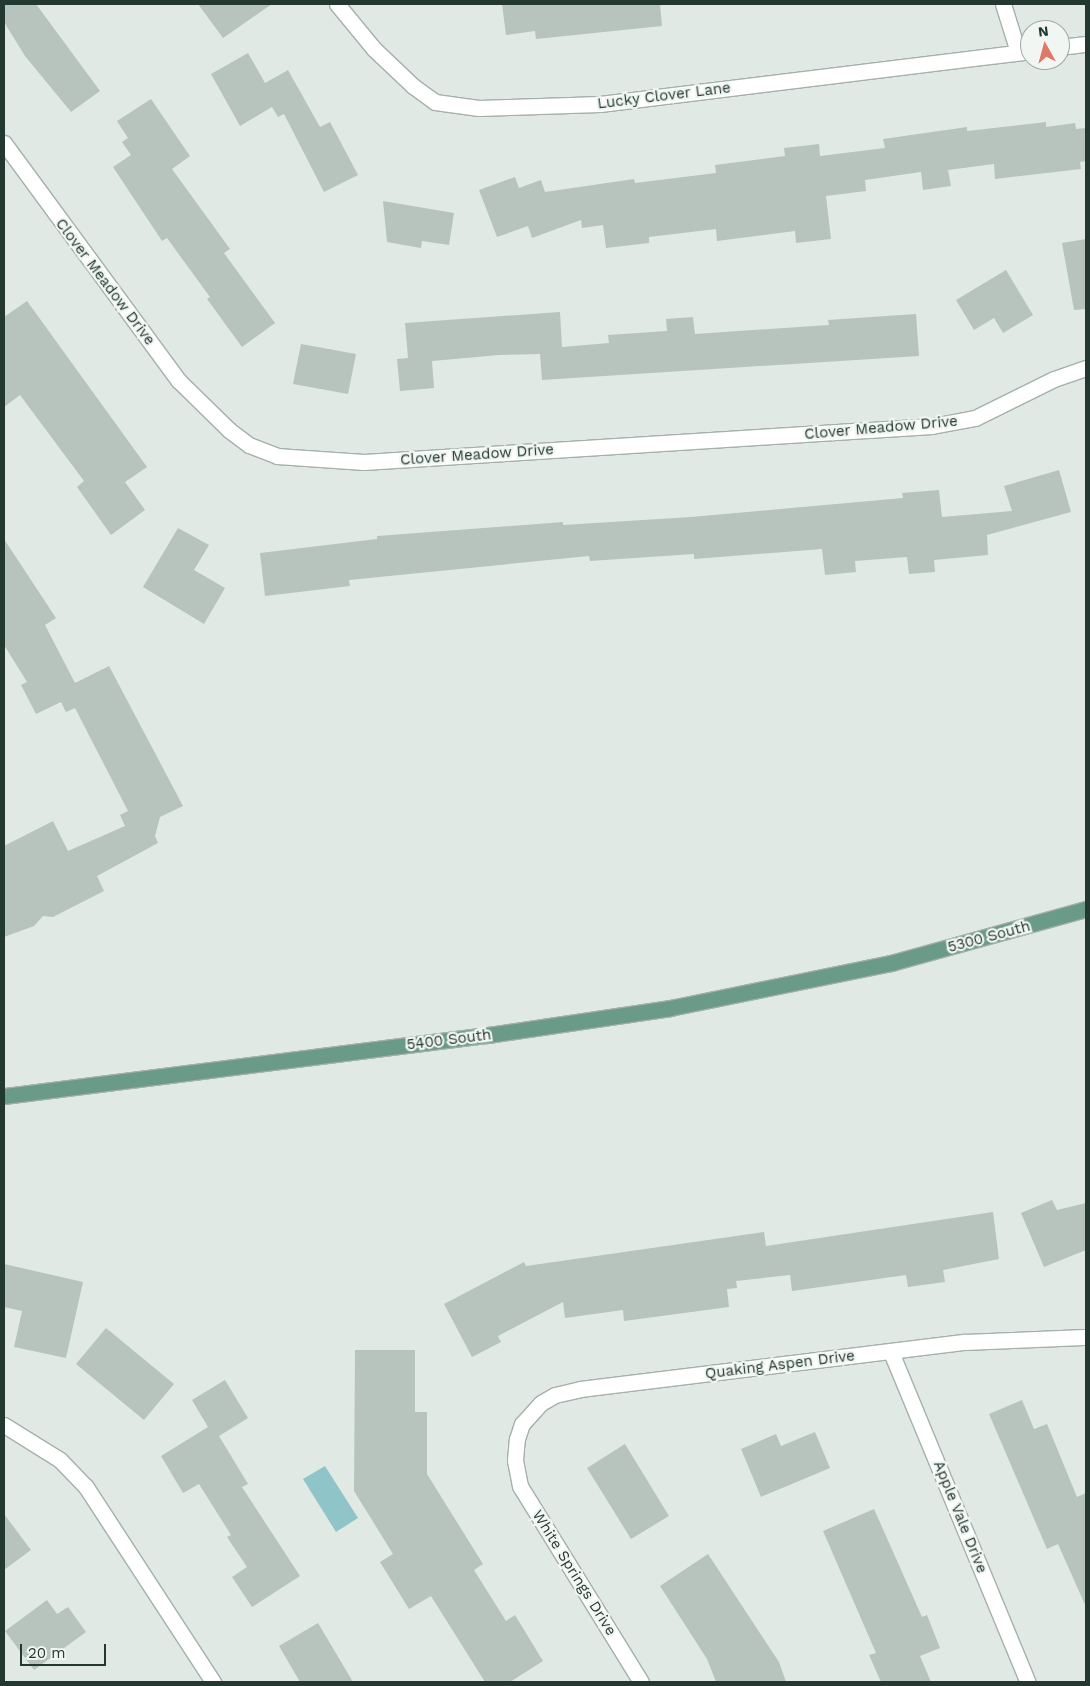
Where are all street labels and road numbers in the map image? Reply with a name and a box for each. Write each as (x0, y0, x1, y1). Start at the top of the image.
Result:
street label: Lucky Clover Lane (596, 79, 732, 113)
street label: Clover Meadow Drive (51, 215, 159, 349)
street label: Clover Meadow Drive (803, 412, 959, 444)
street label: Clover Meadow Drive (399, 441, 555, 469)
street label: 5300 South (946, 917, 1032, 957)
street label: 5400 South (406, 1026, 492, 1054)
street label: Quaking Aspen Drive (704, 1347, 856, 1383)
street label: Apple Vale Drive (929, 1458, 991, 1576)
street label: White Springs Drive (528, 1507, 620, 1639)

